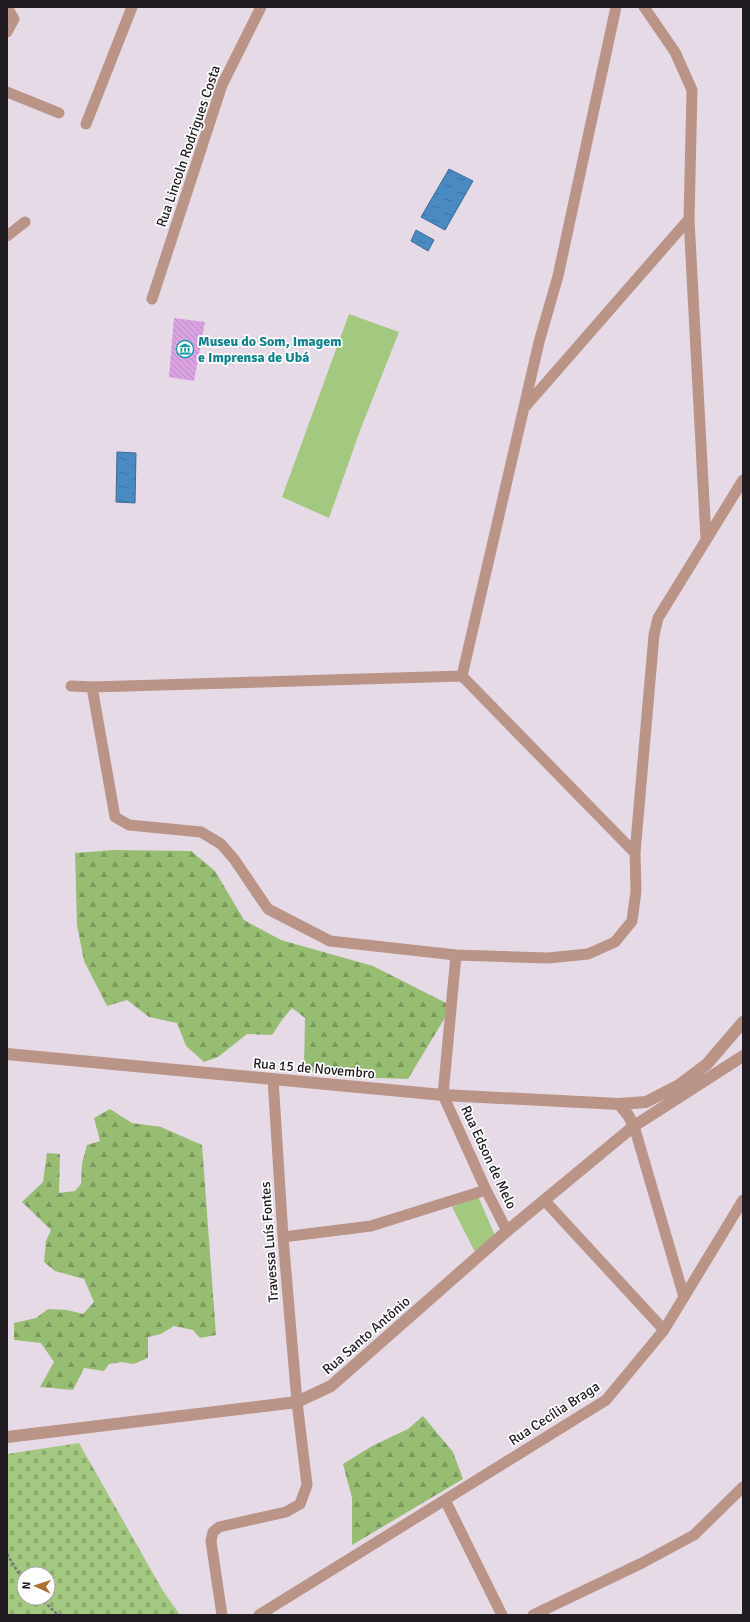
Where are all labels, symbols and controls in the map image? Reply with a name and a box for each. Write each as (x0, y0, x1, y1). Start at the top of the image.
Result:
street label: Rua Lincoln Rodrigues Costa (153, 63, 224, 229)
place label: Museu do Som, Imagem e Imprensa de Ubá (198, 333, 341, 366)
museum icon: Museu do Som, Imagem e Imprensa de Ubá (175, 339, 195, 359)
street label: Rua 15 de Novembro (252, 1055, 376, 1082)
street label: Rua Edson de Melo (457, 1103, 520, 1212)
street label: Travessa Luís Fontes (257, 1181, 282, 1303)
street label: Rua Santo Antônio (319, 1293, 414, 1378)
street label: Rua Cecília Braga (506, 1378, 603, 1449)
north arrow (16, 1566, 56, 1606)
text: N (20, 1581, 33, 1590)

